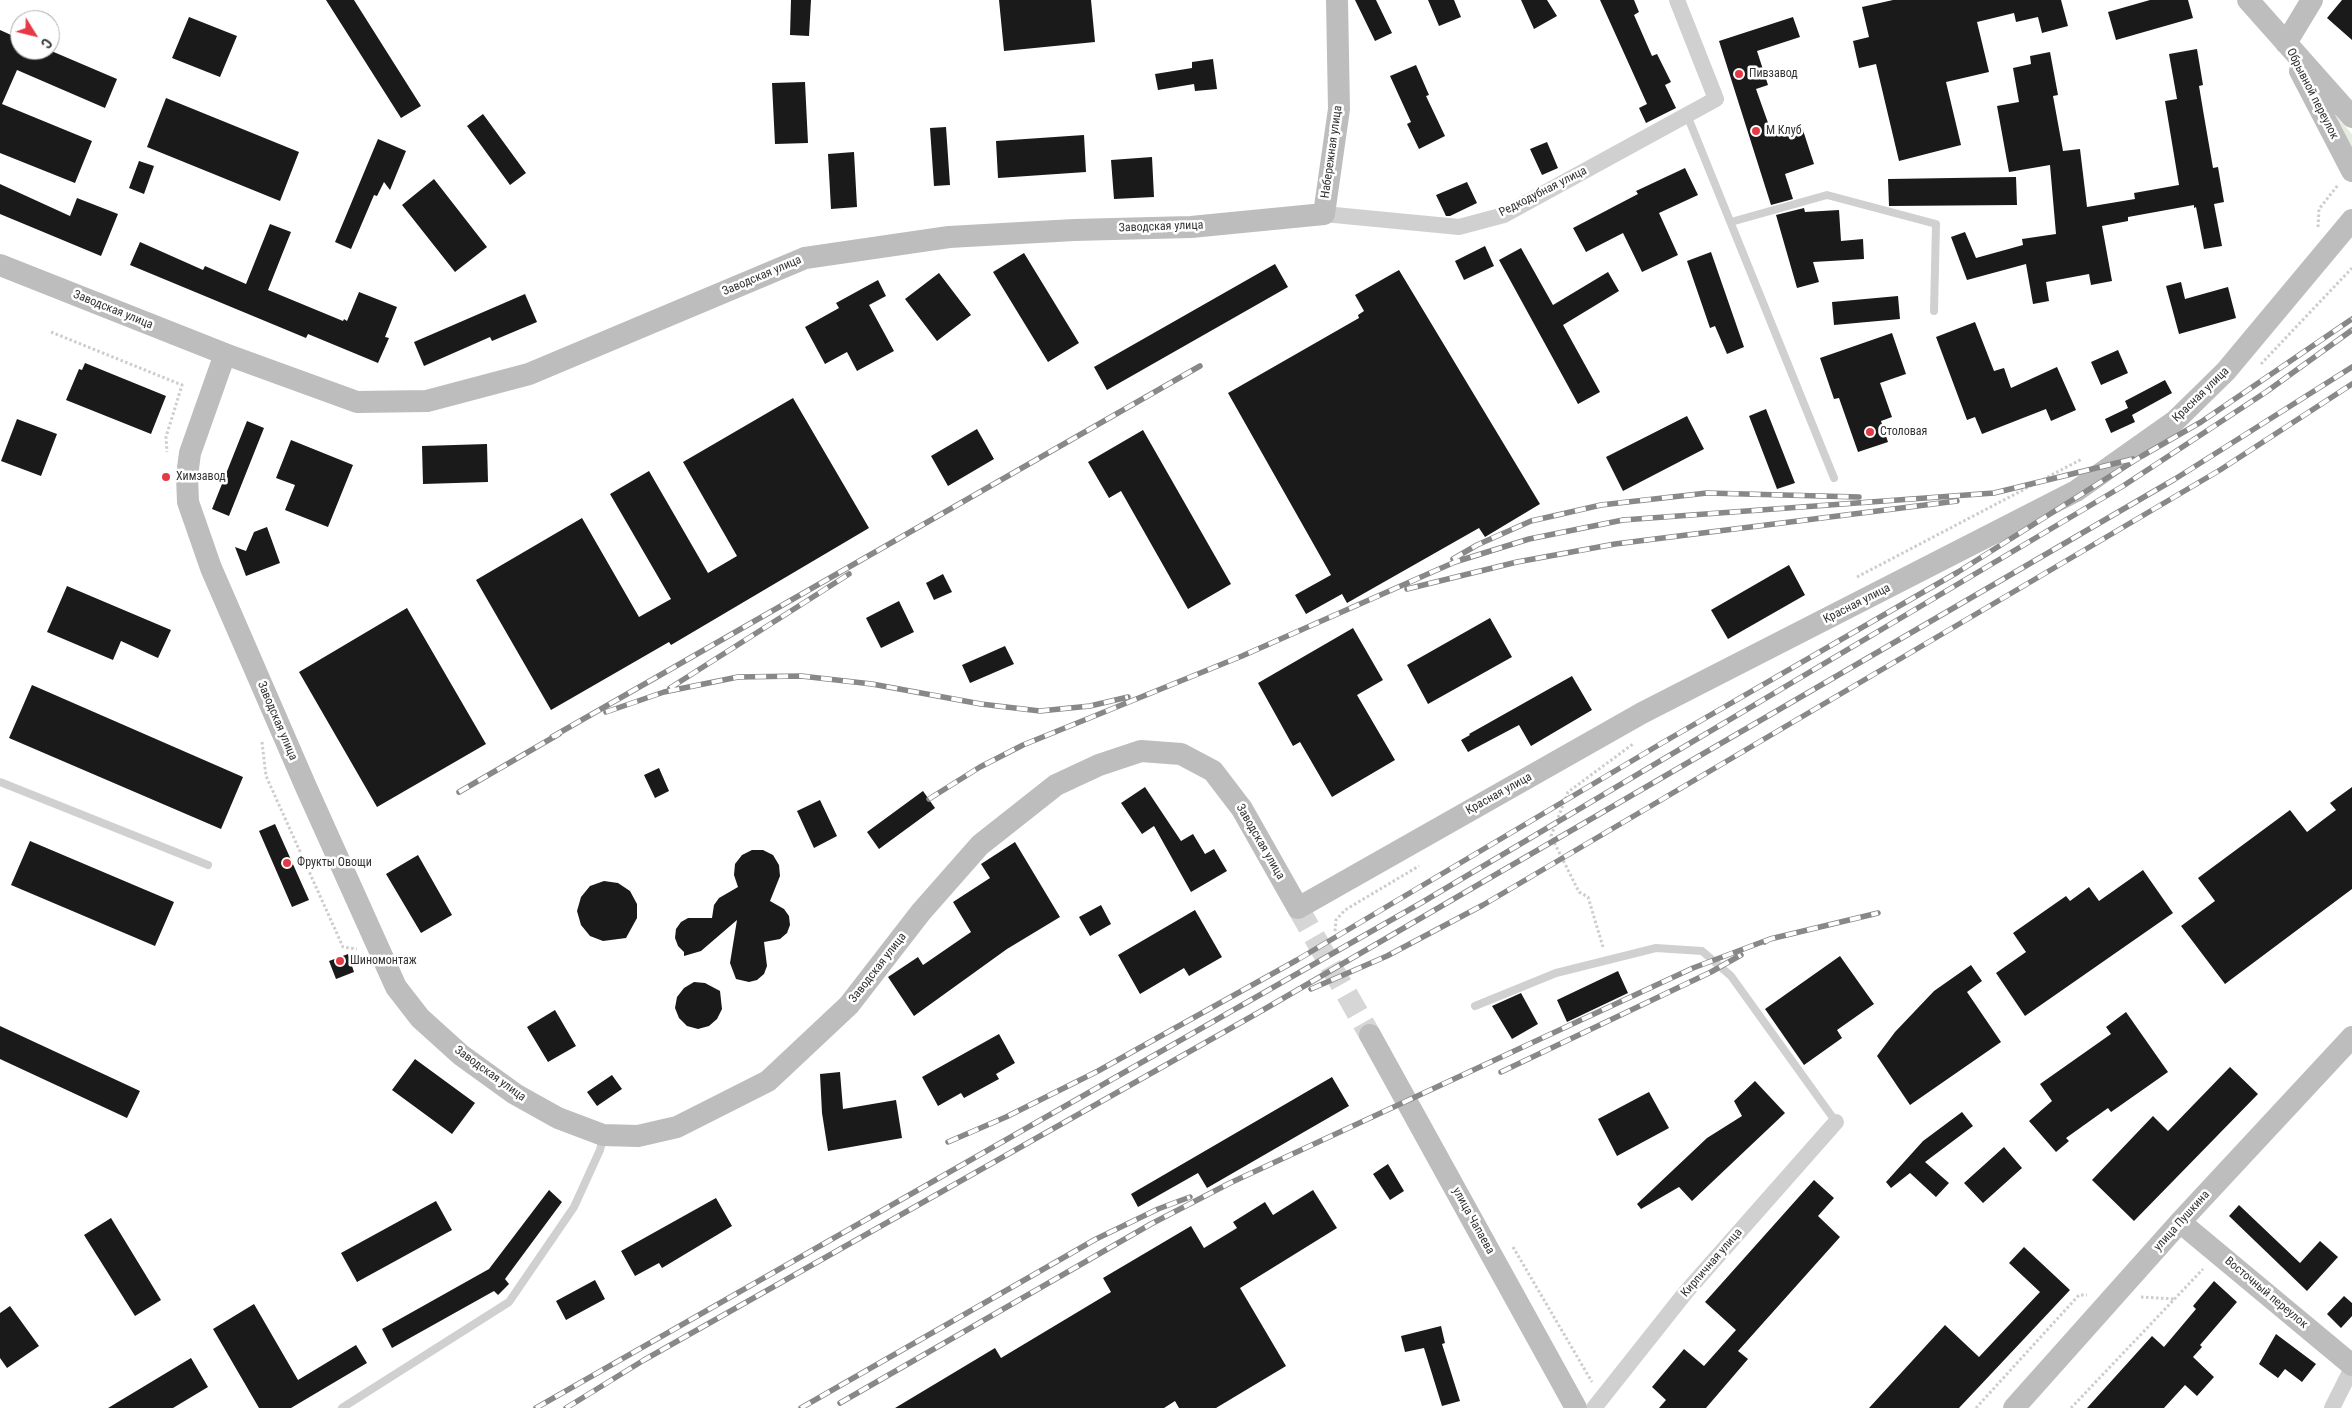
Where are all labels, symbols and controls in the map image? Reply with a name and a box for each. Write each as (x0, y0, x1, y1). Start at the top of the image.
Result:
north arrow (10, 10, 60, 60)
text: С (38, 35, 55, 51)
street label: Обрывной переулок (2283, 46, 2341, 142)
place label: Пивзавод (1749, 67, 1798, 81)
marker: Пивзавод (1733, 68, 1745, 80)
street label: Набережная улица (1318, 105, 1346, 199)
place label: М Клуб (1766, 124, 1801, 138)
marker: М Клуб (1750, 125, 1762, 137)
street label: Редкодубная улица (1497, 164, 1589, 220)
street label: Заводская улица (1118, 218, 1204, 236)
street label: Заводская улица (720, 253, 804, 299)
street label: Заводская улица (71, 287, 155, 333)
street label: Красная улица (2170, 364, 2232, 426)
place label: Столовая (1880, 425, 1927, 439)
marker: Столовая (1864, 426, 1876, 438)
place label: Химзавод (176, 470, 226, 484)
marker: Химзавод (160, 471, 172, 483)
street label: Красная улица (1821, 581, 1893, 627)
street label: Заводская улица (254, 679, 300, 763)
street label: Красная улица (1463, 770, 1535, 818)
street label: Заводская улица (1233, 802, 1287, 882)
place label: Фрукты Овощи (297, 856, 372, 870)
marker: Фрукты Овощи (281, 857, 293, 869)
street label: Заводская улица (846, 930, 910, 1006)
place label: Шиномонтаж (350, 954, 417, 968)
marker: Шиномонтаж (334, 955, 346, 967)
street label: Заводская улица (452, 1043, 528, 1105)
street label: улица Чапаева (1449, 1185, 1497, 1257)
street label: улица Пушкина (2151, 1188, 2213, 1254)
street label: Кирпичная улица (1678, 1226, 1746, 1300)
street label: Восточный переулок (2222, 1254, 2310, 1332)

